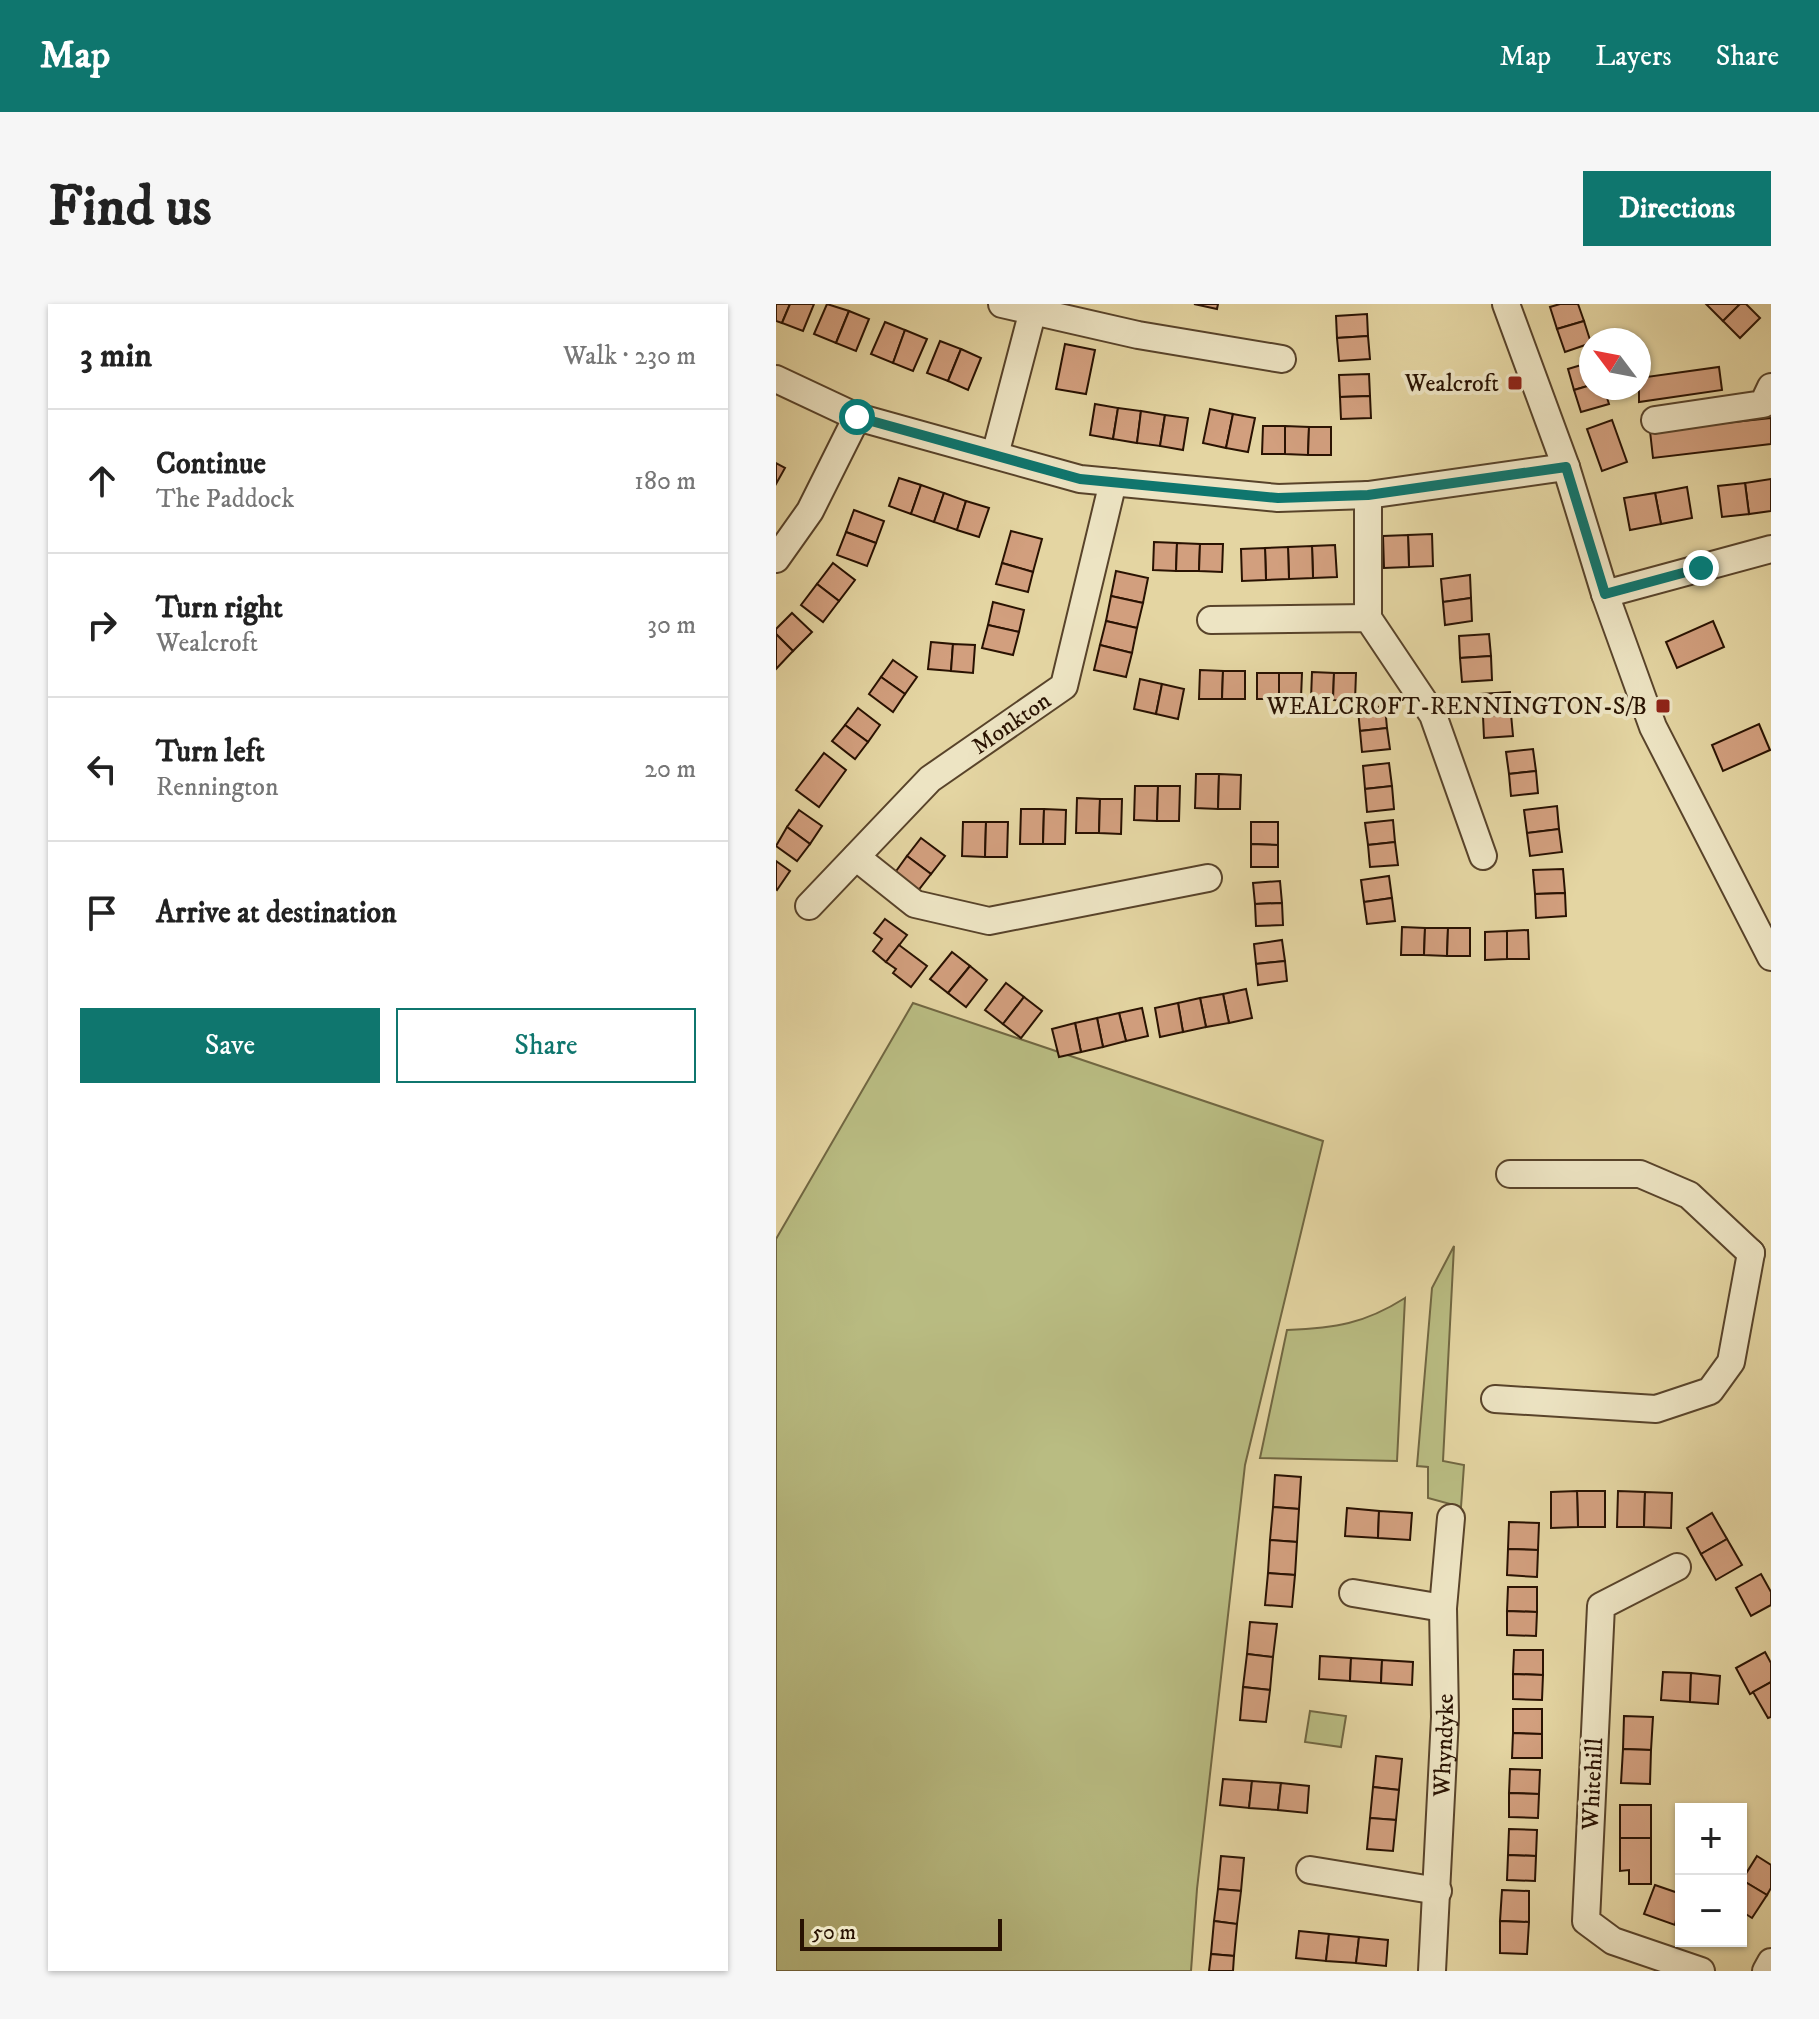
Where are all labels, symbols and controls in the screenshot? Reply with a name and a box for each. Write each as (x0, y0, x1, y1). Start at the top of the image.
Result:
text: Map (40, 32, 110, 80)
text: Map (1500, 39, 1551, 74)
text: Layers (1595, 39, 1672, 74)
text: Share (1716, 39, 1779, 74)
button: Directions (1583, 171, 1771, 246)
text: Find us (48, 173, 212, 243)
north arrow (1579, 328, 1651, 400)
text: 3 min (80, 335, 152, 377)
text: Walk · 230 m (563, 340, 696, 373)
place label: Wealcroft (1404, 369, 1499, 399)
marker: Wealcroft (1506, 374, 1524, 392)
route start (839, 399, 875, 435)
text: Continue (156, 446, 266, 483)
icon: ahead (80, 459, 124, 503)
text: 180 m (634, 465, 696, 498)
text: The Paddock (156, 483, 294, 516)
route end (1683, 550, 1719, 586)
text: Turn right (156, 590, 283, 627)
icon: right (80, 603, 124, 647)
text: 30 m (647, 609, 696, 642)
text: Wealcroft (156, 627, 258, 660)
street label: Monkton (966, 686, 1057, 761)
place label: WEALCROFT-RENNINGTON-S/B (1266, 692, 1647, 722)
marker: WEALCROFT-RENNINGTON-S/B (1654, 697, 1672, 715)
text: Turn left (156, 734, 265, 771)
icon: left (80, 747, 124, 791)
text: 20 m (644, 753, 696, 786)
text: Rennington (156, 771, 279, 804)
icon: arrive (80, 891, 124, 935)
text: Arrive at destination (156, 895, 397, 932)
button: Save (80, 1008, 380, 1083)
button: Share (396, 1008, 696, 1083)
street label: Whyndyke (1427, 1693, 1461, 1799)
street label: Whitehill (1576, 1736, 1610, 1832)
map controls (1675, 1803, 1747, 1947)
button: + (1675, 1803, 1747, 1875)
button: − (1675, 1875, 1747, 1947)
scale bar (800, 1915, 1002, 1951)
text: 50 m (812, 1919, 856, 1946)

